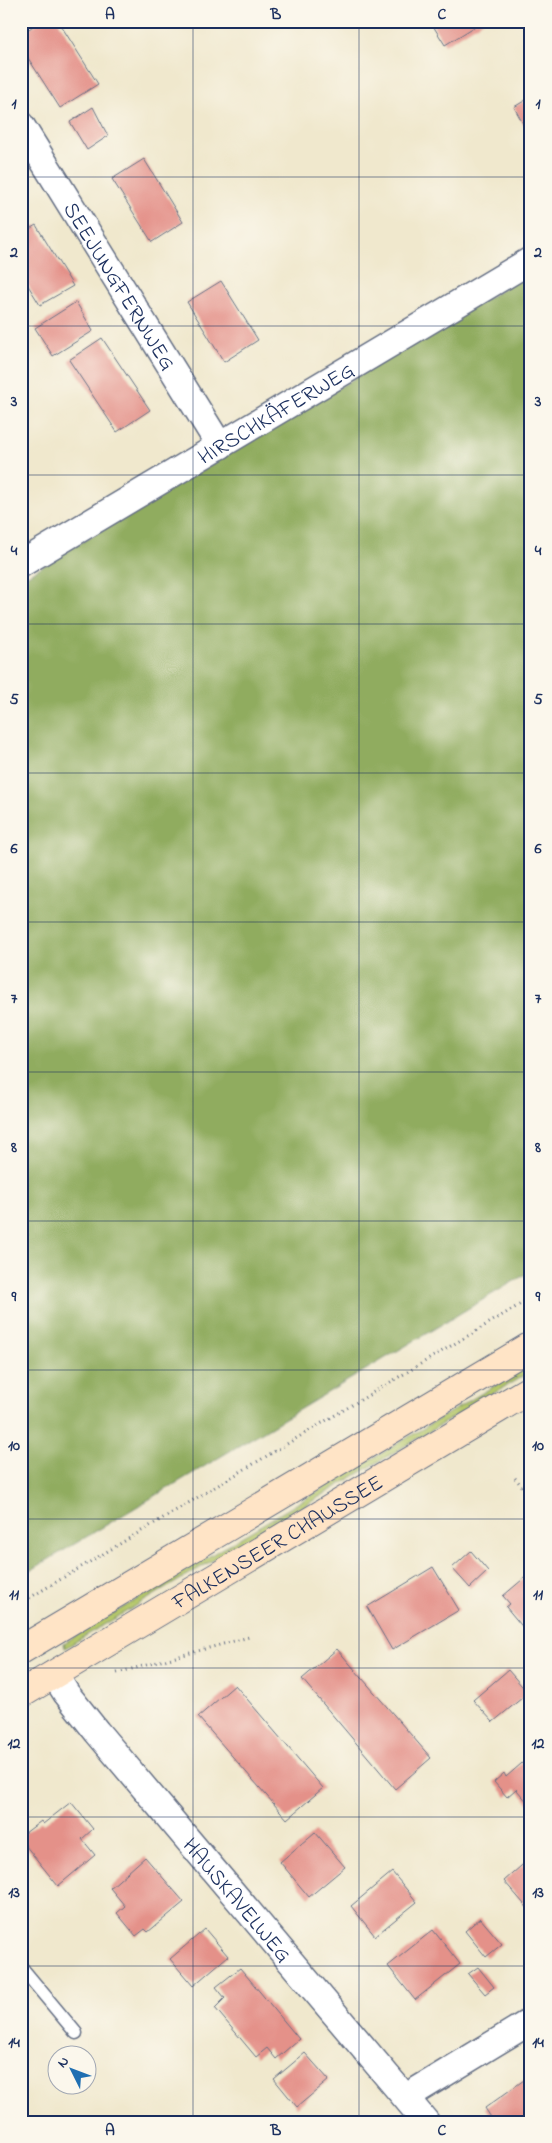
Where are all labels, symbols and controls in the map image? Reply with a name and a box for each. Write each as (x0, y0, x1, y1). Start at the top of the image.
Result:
text: A (105, 3, 115, 27)
text: B (270, 3, 282, 27)
text: C (438, 3, 447, 27)
text: 1 (11, 92, 17, 116)
text: 1 (535, 92, 541, 116)
street label: SEEJUNGFERNWEG (54, 197, 182, 378)
text: 2 (9, 241, 18, 265)
text: 2 (533, 241, 542, 265)
street label: HIRSCHKÄFERWEG (192, 356, 361, 474)
text: 3 (10, 390, 18, 414)
text: 3 (534, 390, 542, 414)
text: 4 (10, 539, 18, 563)
text: 4 (534, 539, 542, 563)
text: 5 (9, 688, 19, 712)
text: 5 (533, 688, 543, 712)
text: 6 (9, 837, 18, 861)
text: 6 (533, 837, 542, 861)
text: 7 (11, 987, 18, 1011)
text: 7 (535, 987, 542, 1011)
text: 8 (10, 1136, 17, 1160)
text: 8 (534, 1136, 541, 1160)
text: 9 (11, 1285, 17, 1309)
text: 9 (535, 1285, 541, 1309)
text: 10 (8, 1434, 20, 1458)
text: 10 (532, 1434, 544, 1458)
street label: FALKENSEER CHAUSSEE (166, 1468, 390, 1620)
text: 11 (9, 1583, 20, 1607)
text: 11 (533, 1583, 544, 1607)
text: 12 (7, 1732, 21, 1756)
text: 12 (531, 1732, 545, 1756)
street label: HAUSKAVELWEG (174, 1832, 298, 1971)
text: 13 (8, 1881, 20, 1905)
text: 13 (532, 1881, 544, 1905)
text: 14 (8, 2031, 20, 2055)
text: 14 (532, 2031, 544, 2055)
north arrow (48, 2046, 98, 2096)
text: N (52, 2052, 74, 2073)
text: A (105, 2119, 115, 2143)
text: B (270, 2119, 282, 2143)
text: C (438, 2119, 447, 2143)

